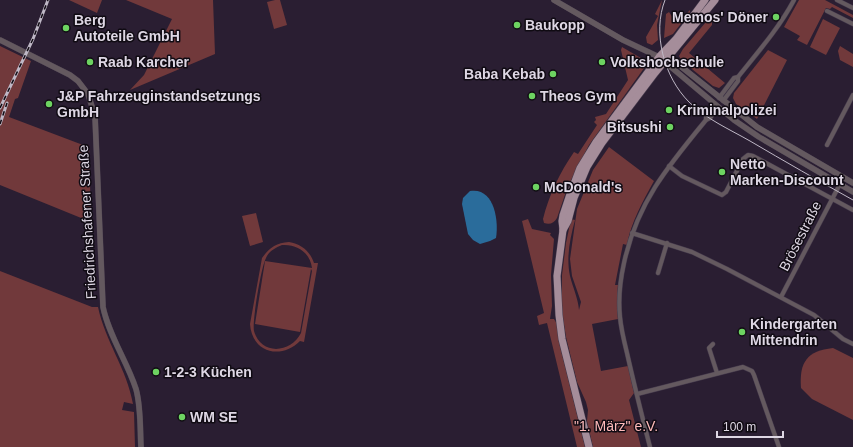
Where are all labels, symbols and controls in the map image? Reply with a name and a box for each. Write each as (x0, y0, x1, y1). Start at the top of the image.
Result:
place label: Memos' Döner (672, 9, 769, 25)
place label: Berg Autoteile GmbH (74, 12, 180, 44)
marker: Memos' Döner (771, 12, 781, 22)
place label: Baukopp (525, 17, 585, 33)
marker: Baukopp (512, 20, 522, 30)
marker: Berg Autoteile GmbH (61, 23, 71, 33)
place label: Raab Karcher (98, 54, 190, 70)
place label: Volkshochschule (610, 54, 724, 70)
marker: Raab Karcher (85, 57, 95, 67)
marker: Volkshochschule (597, 57, 607, 67)
place label: Baba Kebab (464, 66, 545, 82)
marker: Baba Kebab (548, 69, 558, 79)
place label: J&P Fahrzeuginstandsetzungs GmbH (57, 88, 261, 120)
place label: Theos Gym (540, 88, 616, 104)
marker: Theos Gym (527, 91, 537, 101)
marker: J&P Fahrzeuginstandsetzungs GmbH (44, 99, 54, 109)
place label: Kriminalpolizei (677, 102, 777, 118)
marker: Kriminalpolizei (664, 105, 674, 115)
place label: Bitsushi (607, 119, 662, 135)
marker: Bitsushi (665, 122, 675, 132)
street label: Friedrichshafener Straße (75, 144, 99, 300)
place label: Netto Marken-Discount (730, 156, 844, 188)
marker: Netto Marken-Discount (717, 167, 727, 177)
place label: McDonald's (544, 179, 622, 195)
marker: McDonald's (531, 182, 541, 192)
street label: Brösestraße (776, 198, 825, 274)
place label: Kindergarten Mittendrin (750, 316, 837, 348)
marker: Kindergarten Mittendrin (737, 327, 747, 337)
place label: 1-2-3 Küchen (164, 364, 252, 380)
marker: 1-2-3 Küchen (151, 367, 161, 377)
place label: WM SE (190, 409, 237, 425)
marker: WM SE (177, 412, 187, 422)
scale bar (717, 413, 783, 439)
park label: "1. März" e.V. (574, 418, 658, 434)
text: 100 m (723, 420, 756, 434)

